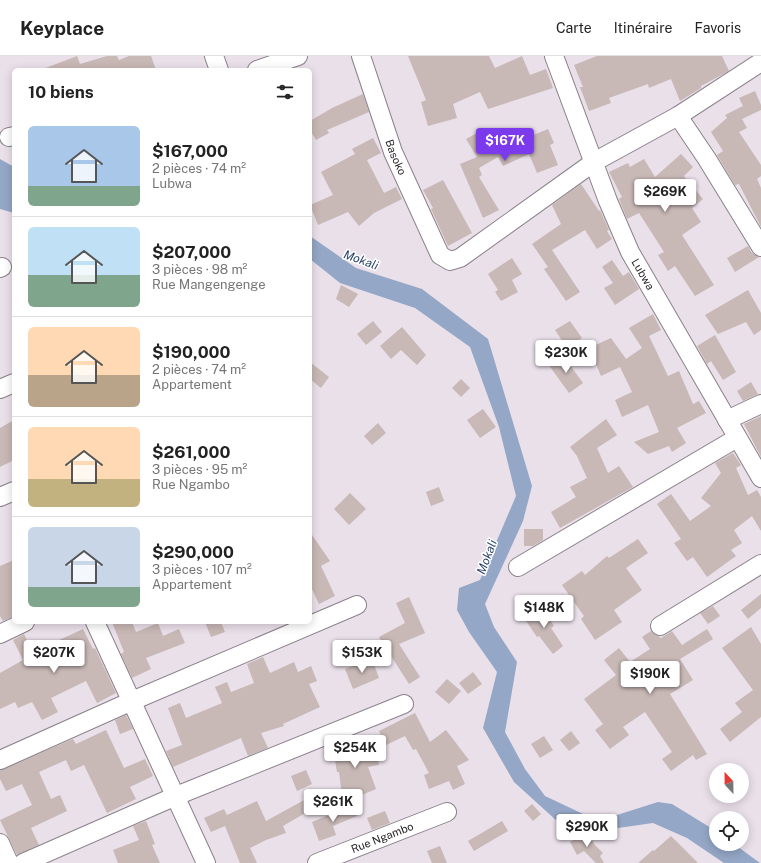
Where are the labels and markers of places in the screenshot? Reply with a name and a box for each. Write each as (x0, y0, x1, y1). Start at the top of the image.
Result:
pin: $167K (477, 128, 533, 162)
pin: $269K (637, 179, 693, 213)
pin: $230K (538, 340, 594, 374)
pin: $148K (516, 595, 572, 629)
pin: $207K (26, 640, 82, 674)
pin: $153K (334, 640, 390, 674)
pin: $190K (622, 661, 678, 695)
pin: $254K (327, 735, 383, 769)
pin: $261K (305, 789, 361, 823)
pin: $290K (559, 814, 615, 848)

